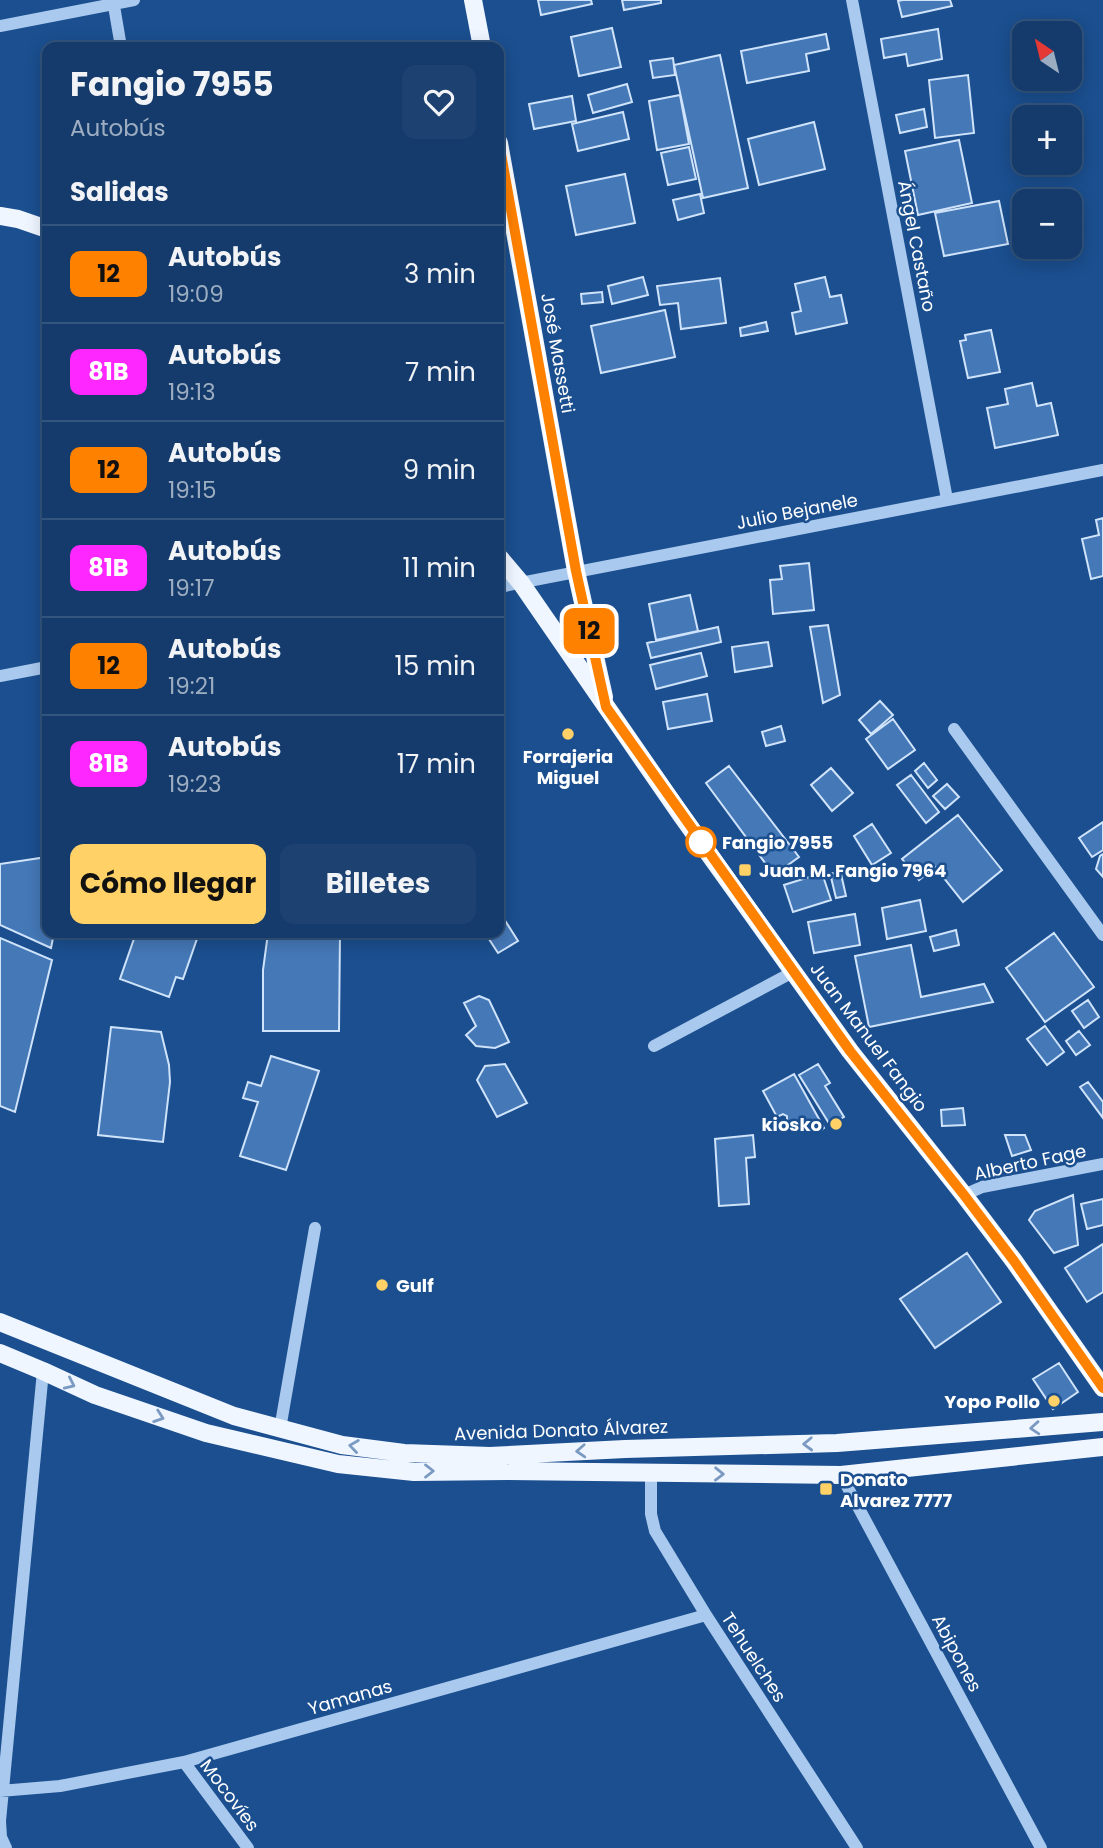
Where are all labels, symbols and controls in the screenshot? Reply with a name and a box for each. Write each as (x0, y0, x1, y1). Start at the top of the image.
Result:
north arrow (1012, 21, 1082, 91)
map controls (1012, 21, 1082, 259)
text: Fangio 7955 (70, 61, 274, 108)
button: heart (402, 65, 476, 139)
button: + (1012, 105, 1082, 175)
text: Autobús (70, 112, 166, 144)
text: Salidas (70, 174, 169, 210)
street label: Ángel Castaño (892, 178, 942, 314)
button: − (1012, 189, 1082, 259)
text: Autobús (168, 239, 282, 275)
text: 3 min (404, 256, 476, 292)
text: 12 (97, 257, 120, 290)
text: 19:09 (168, 278, 224, 310)
street label: José Massetti (535, 291, 581, 415)
text: Autobús (168, 337, 282, 373)
text: 7 min (405, 354, 476, 390)
text: 81B (88, 355, 129, 388)
text: 19:13 (168, 376, 216, 408)
text: Autobús (168, 435, 282, 471)
text: 9 min (403, 452, 476, 488)
text: 12 (97, 453, 120, 486)
text: 19:15 (168, 474, 217, 506)
street label: Julio Bejanele (734, 487, 860, 535)
text: Autobús (168, 533, 282, 569)
text: 11 min (403, 550, 476, 586)
text: 81B (88, 551, 129, 584)
text: 19:17 (168, 572, 215, 604)
line badge: 12 (558, 608, 620, 654)
text: 12 (578, 614, 600, 647)
text: Autobús (168, 631, 282, 667)
text: 15 min (395, 648, 476, 684)
text: 12 (97, 649, 120, 682)
text: 19:21 (168, 670, 215, 702)
marker: Forrajeria Miguel (560, 726, 576, 742)
text: Autobús (168, 729, 282, 765)
place label: Forrajeria Miguel (523, 744, 613, 790)
text: 17 min (397, 746, 476, 782)
text: 81B (88, 747, 129, 780)
text: 19:23 (168, 768, 222, 800)
marker: Fangio 7955 (686, 827, 716, 857)
place label: Fangio 7955 (722, 830, 833, 855)
button: Cómo llegar (70, 844, 266, 924)
button: Billetes (280, 844, 476, 924)
place label: Juan M. Fangio 7964 (759, 858, 947, 883)
marker: Juan M. Fangio 7964 (737, 862, 753, 878)
street label: Juan Manuel Fangio (804, 957, 934, 1117)
place label: kiosko (761, 1112, 822, 1137)
marker: kiosko (828, 1116, 844, 1132)
street label: Alberto Fage (972, 1138, 1088, 1186)
place label: Gulf (396, 1273, 434, 1298)
marker: Gulf (374, 1277, 390, 1293)
one-way arrow (63, 1375, 75, 1389)
place label: Yopo Pollo (944, 1389, 1040, 1414)
marker: Yopo Pollo (1046, 1393, 1062, 1409)
one-way arrow (153, 1409, 165, 1423)
street label: Avenida Donato Álvarez (454, 1414, 668, 1446)
one-way arrow (1029, 1420, 1040, 1435)
one-way arrow (802, 1436, 813, 1452)
one-way arrow (348, 1439, 360, 1454)
one-way arrow (575, 1444, 586, 1459)
one-way arrow (424, 1464, 435, 1479)
one-way arrow (715, 1466, 725, 1482)
place label: Donato Alvarez 7777 (840, 1467, 952, 1513)
marker: Donato Alvarez 7777 (818, 1481, 834, 1497)
street label: Tehuelches (716, 1607, 792, 1707)
street label: Abipones (926, 1610, 988, 1696)
street label: Yamanas (305, 1673, 395, 1721)
street label: Mocovíes (195, 1754, 265, 1836)

